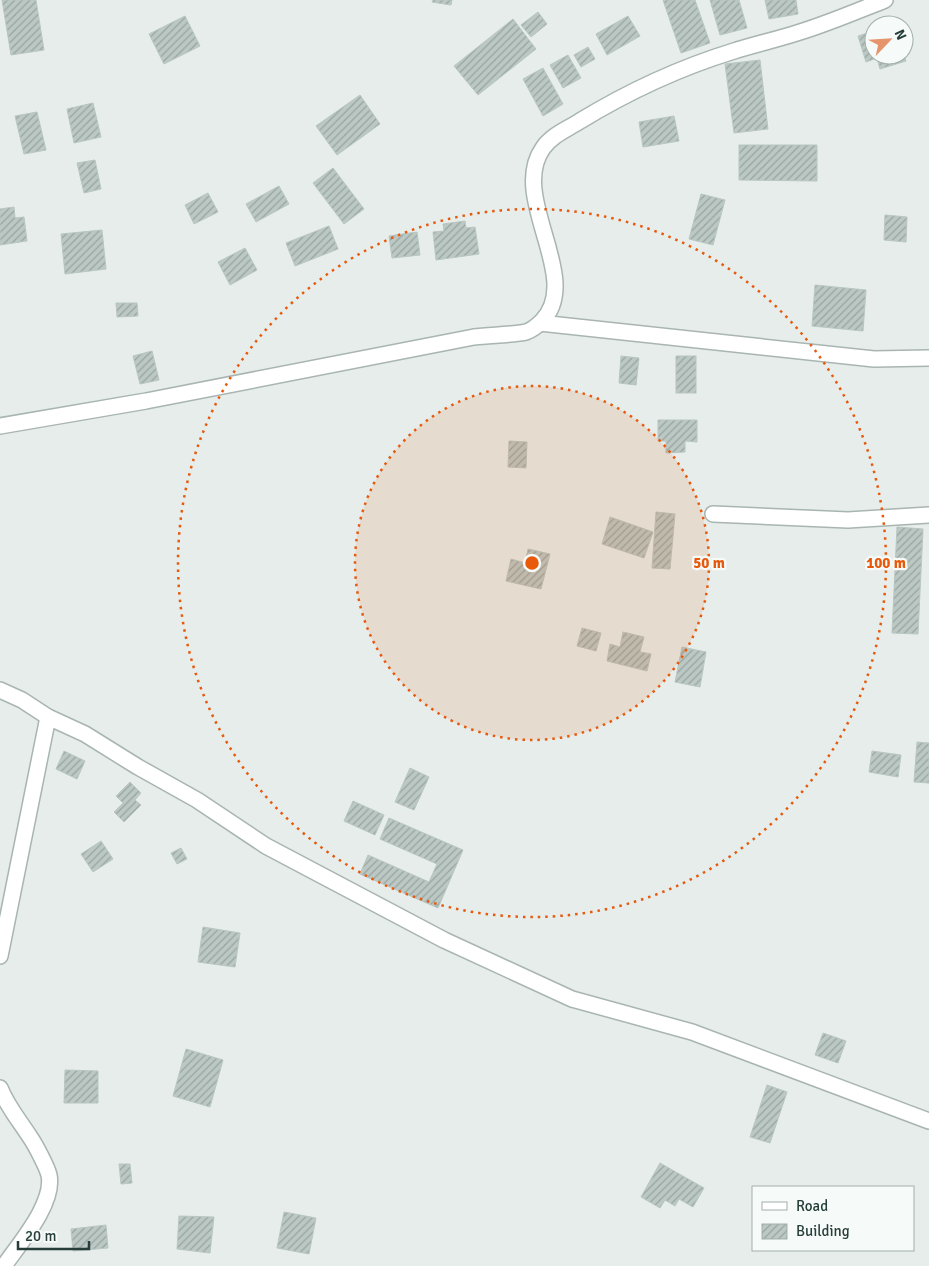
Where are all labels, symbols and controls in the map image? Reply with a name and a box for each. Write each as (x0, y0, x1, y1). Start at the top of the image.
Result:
north arrow (864, 15, 914, 65)
text: N (891, 27, 910, 43)
centre of rings (523, 554, 541, 572)
text: 50 m (693, 554, 725, 572)
text: 100 m (866, 554, 906, 572)
legend (752, 1186, 914, 1251)
text: Road (796, 1197, 828, 1215)
scale bar (18, 1218, 89, 1250)
text: Building (796, 1222, 850, 1240)
text: 20 m (25, 1227, 56, 1245)

